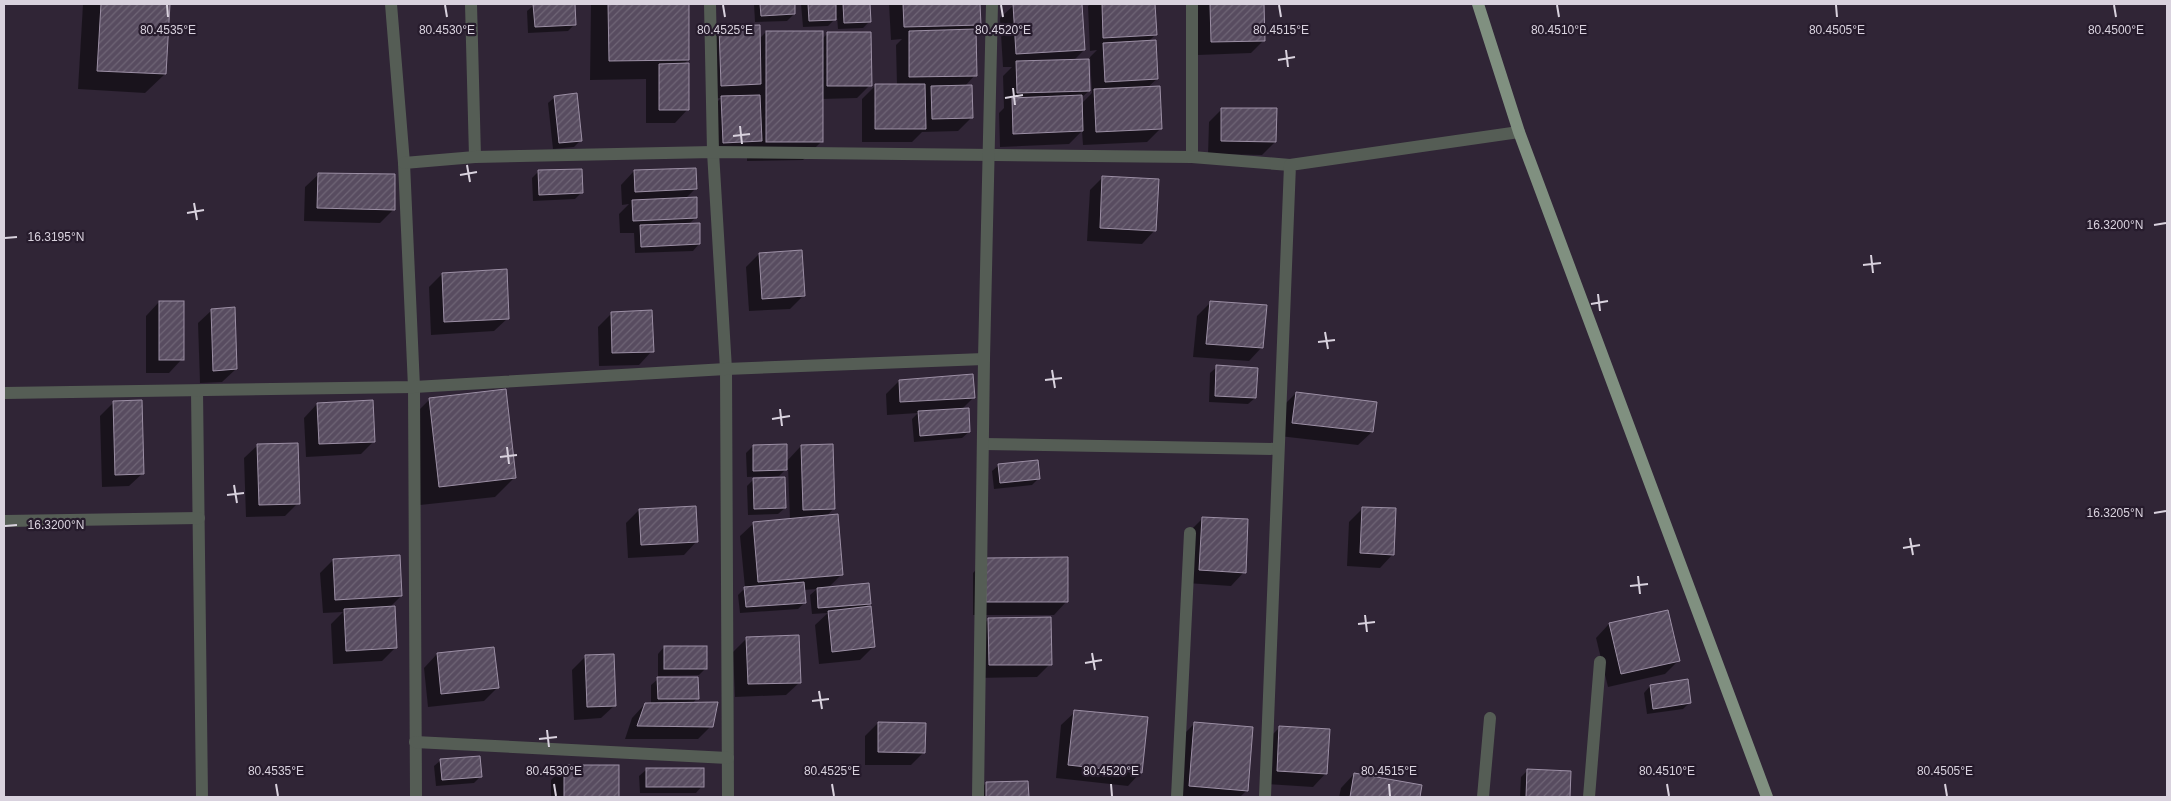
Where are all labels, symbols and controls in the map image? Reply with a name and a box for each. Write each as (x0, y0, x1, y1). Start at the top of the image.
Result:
text: 80.4535°E (140, 23, 196, 37)
text: 80.4530°E (419, 23, 475, 37)
text: 80.4525°E (697, 23, 753, 37)
text: 80.4520°E (975, 23, 1031, 37)
text: 80.4515°E (1253, 23, 1309, 37)
text: 80.4510°E (1531, 23, 1587, 37)
text: 80.4505°E (1809, 23, 1865, 37)
text: 80.4500°E (2088, 23, 2144, 37)
text: 16.3200°N (2087, 218, 2143, 232)
text: 16.3195°N (28, 230, 84, 244)
text: 16.3205°N (2087, 506, 2143, 520)
text: 16.3200°N (28, 518, 84, 532)
text: 80.4535°E (248, 764, 304, 778)
text: 80.4530°E (526, 764, 582, 778)
text: 80.4525°E (804, 764, 860, 778)
text: 80.4520°E (1083, 764, 1139, 778)
text: 80.4515°E (1361, 764, 1417, 778)
text: 80.4510°E (1639, 764, 1695, 778)
text: 80.4505°E (1917, 764, 1973, 778)

